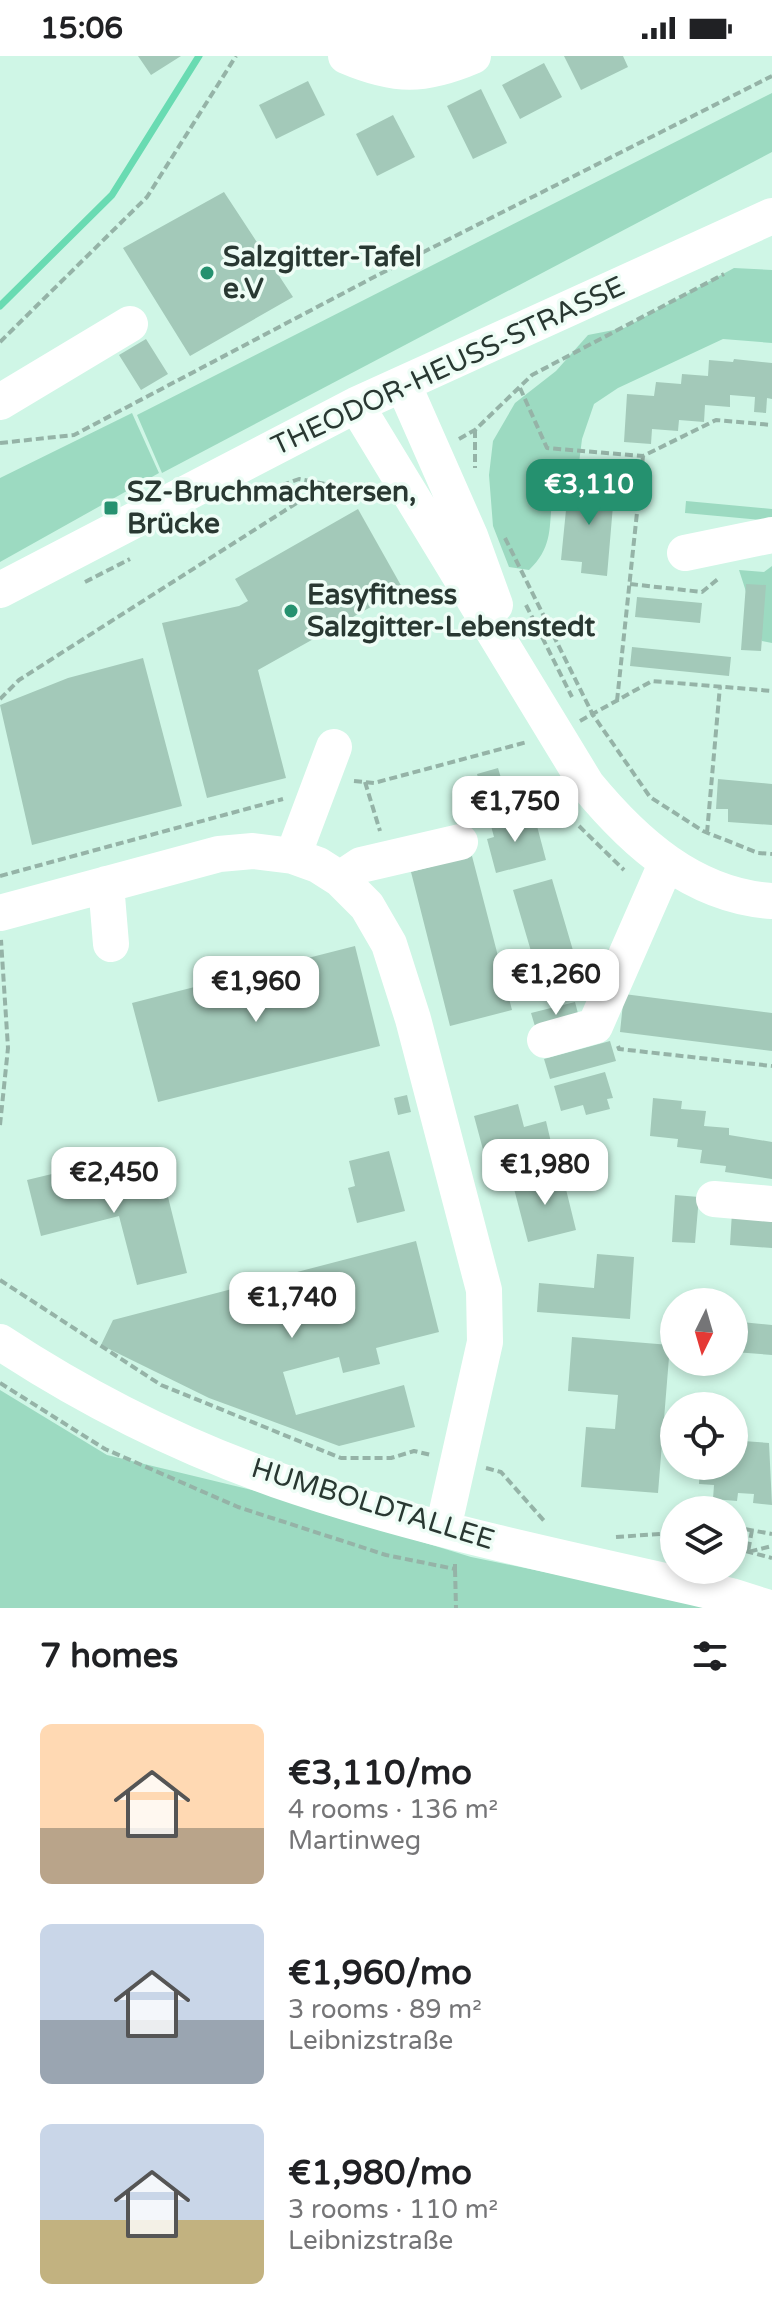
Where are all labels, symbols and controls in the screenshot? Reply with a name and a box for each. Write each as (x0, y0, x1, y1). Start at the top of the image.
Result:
text: 15:06 (40, 10, 123, 47)
place label: Salzgitter-Tafel e.V (223, 240, 422, 306)
marker: Salzgitter-Tafel e.V (198, 264, 216, 282)
street label: THEODOR-HEUSS-STRASSE (266, 269, 630, 463)
pin: €3,110 (524, 459, 654, 527)
text: €3,110 (544, 469, 634, 500)
place label: SZ-Bruchmachtersen, Brücke (127, 475, 416, 541)
marker: SZ-Bruchmachtersen, Brücke (102, 499, 120, 517)
place label: Easyfitness Salzgitter-Lebenstedt (307, 578, 596, 644)
marker: Easyfitness Salzgitter-Lebenstedt (282, 602, 300, 620)
pin: €1,750 (450, 776, 580, 844)
text: €1,750 (470, 786, 560, 817)
pin: €1,260 (491, 949, 621, 1017)
pin: €1,960 (191, 956, 321, 1024)
text: €1,260 (511, 959, 601, 990)
text: €1,960 (211, 966, 301, 997)
pin: €1,980 (480, 1139, 610, 1207)
pin: €2,450 (49, 1147, 179, 1215)
text: €1,980 (500, 1149, 590, 1180)
text: €2,450 (69, 1157, 159, 1188)
pin: €1,740 (227, 1272, 357, 1340)
text: €1,740 (247, 1282, 337, 1313)
north arrow (660, 1288, 748, 1376)
map controls (660, 1288, 748, 1584)
button: locate (660, 1392, 748, 1480)
street label: HUMBOLDTALLEE (247, 1451, 499, 1557)
button: layers (660, 1496, 748, 1584)
icon: filters (688, 1634, 732, 1678)
text: 7 homes (40, 1636, 178, 1677)
text: €3,110/mo (288, 1753, 472, 1794)
icon: home (104, 1756, 200, 1852)
text: 4 rooms · 136 m² (288, 1794, 498, 1825)
text: Martinweg (288, 1825, 421, 1856)
text: €1,960/mo (288, 1953, 472, 1994)
icon: home (104, 1956, 200, 2052)
text: 3 rooms · 89 m² (288, 1994, 482, 2025)
text: Leibnizstraße (288, 2025, 453, 2056)
text: €1,980/mo (288, 2153, 472, 2194)
icon: home (104, 2156, 200, 2252)
text: 3 rooms · 110 m² (288, 2194, 498, 2225)
text: Leibnizstraße (288, 2225, 453, 2256)

